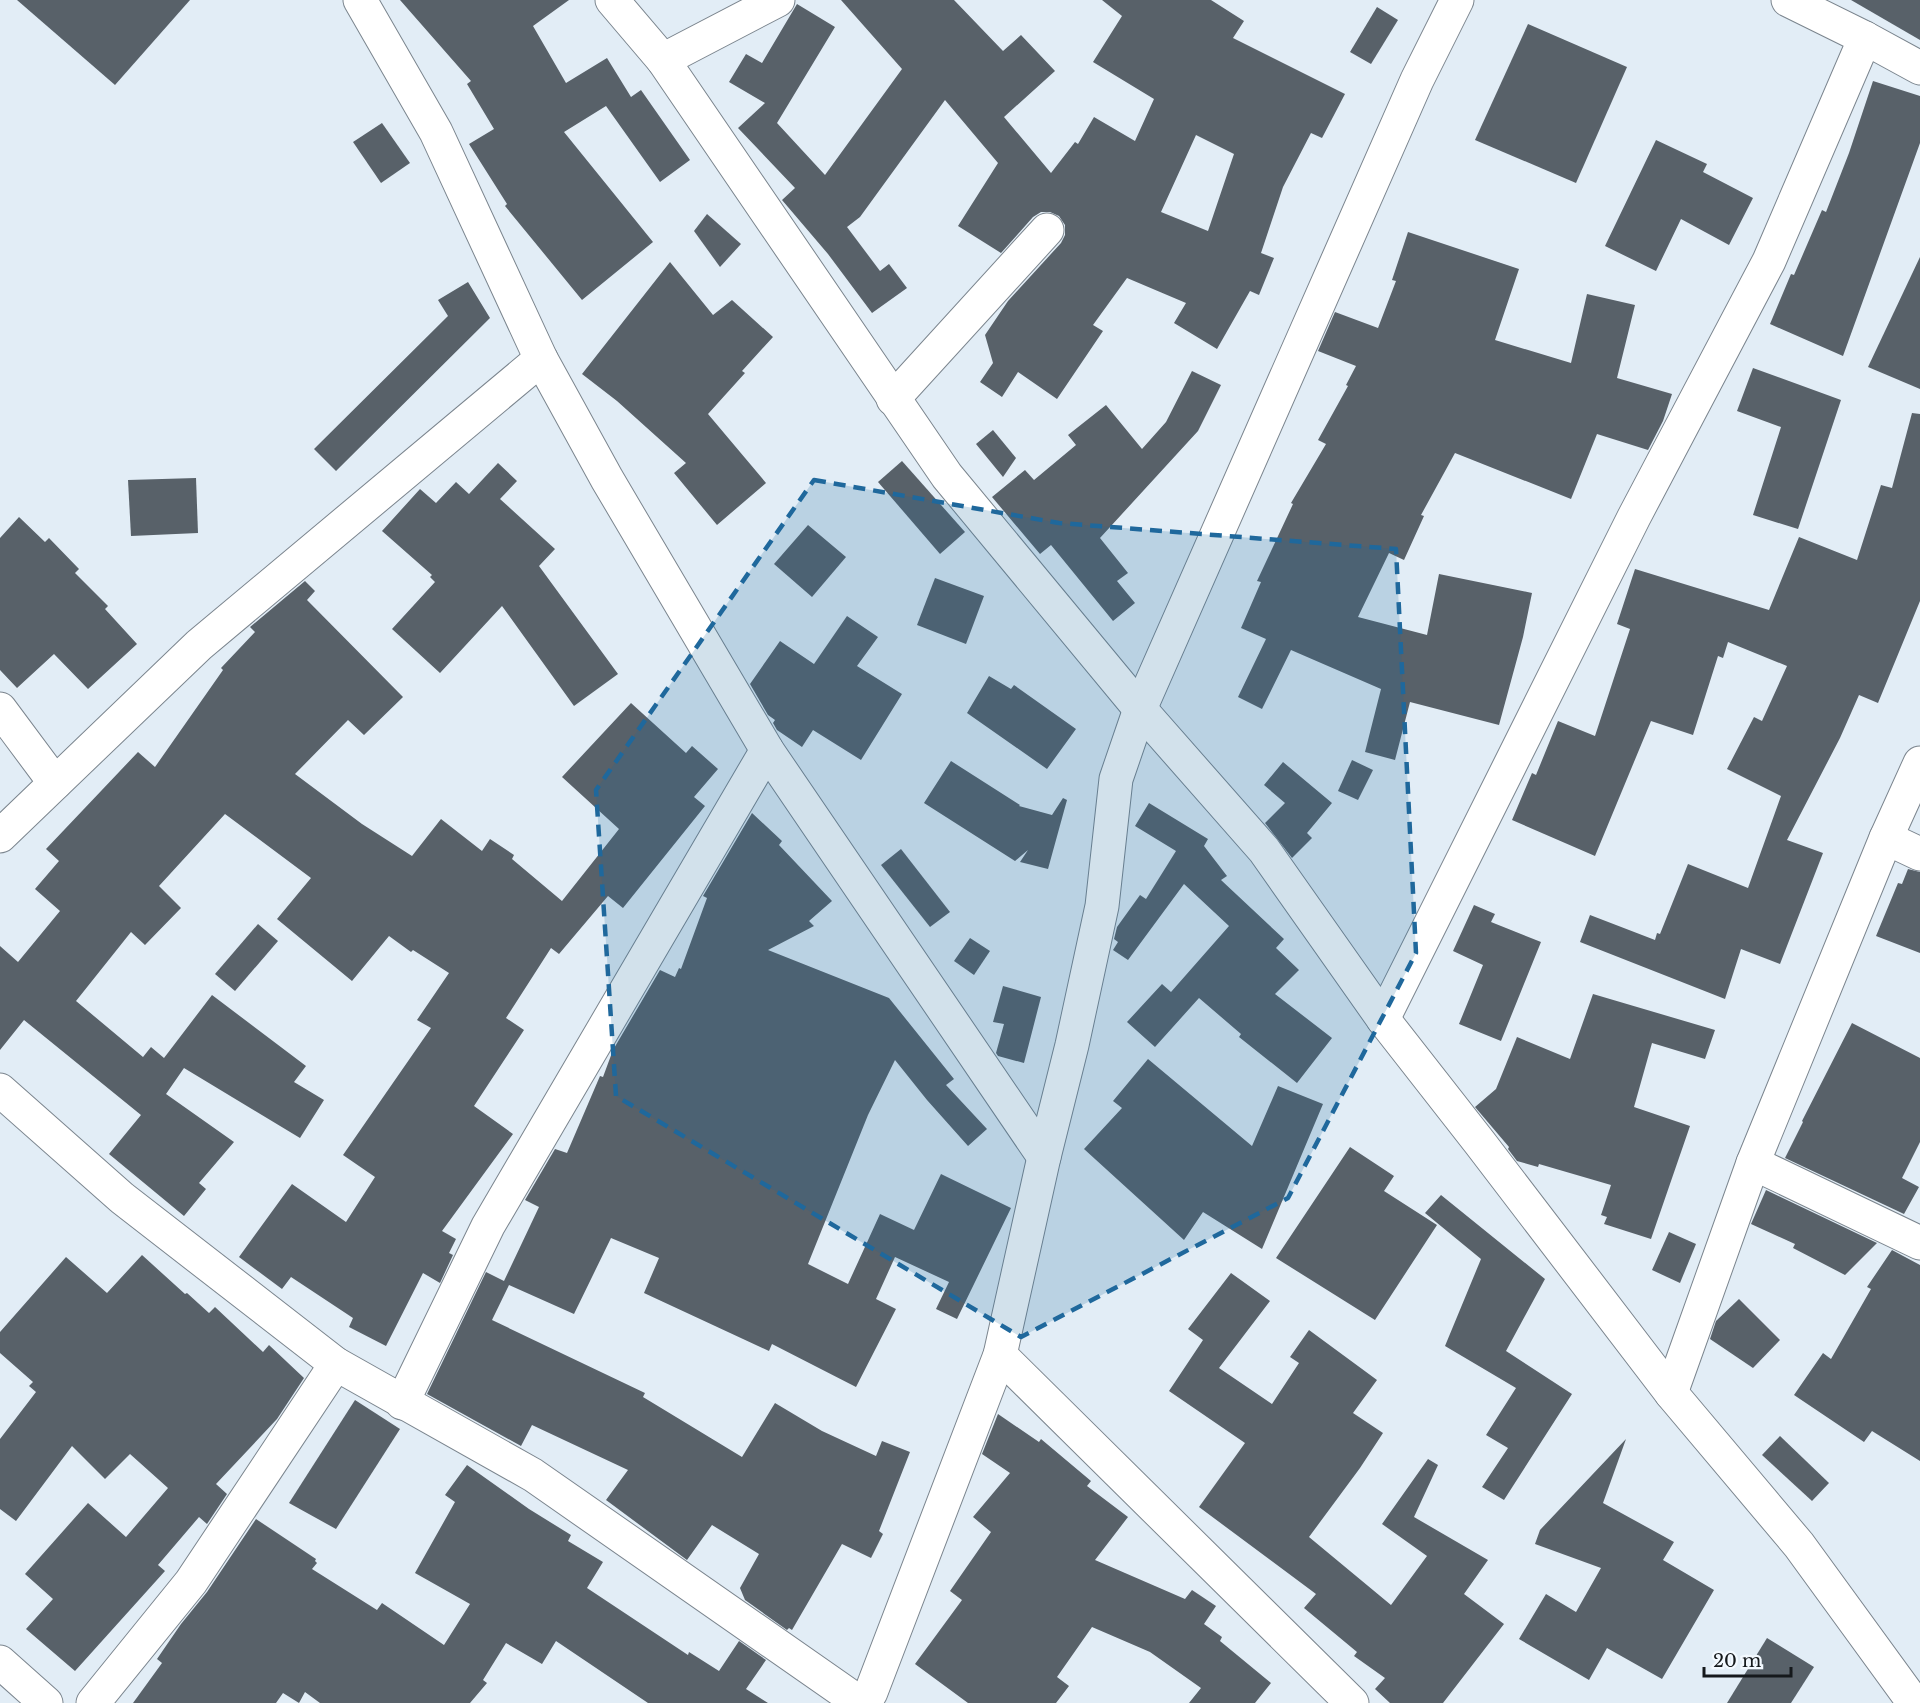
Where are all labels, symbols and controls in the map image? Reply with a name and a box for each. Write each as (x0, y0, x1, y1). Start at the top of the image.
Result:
scale bar (1704, 1640, 1791, 1678)
text: 20 m (1713, 1650, 1761, 1672)

